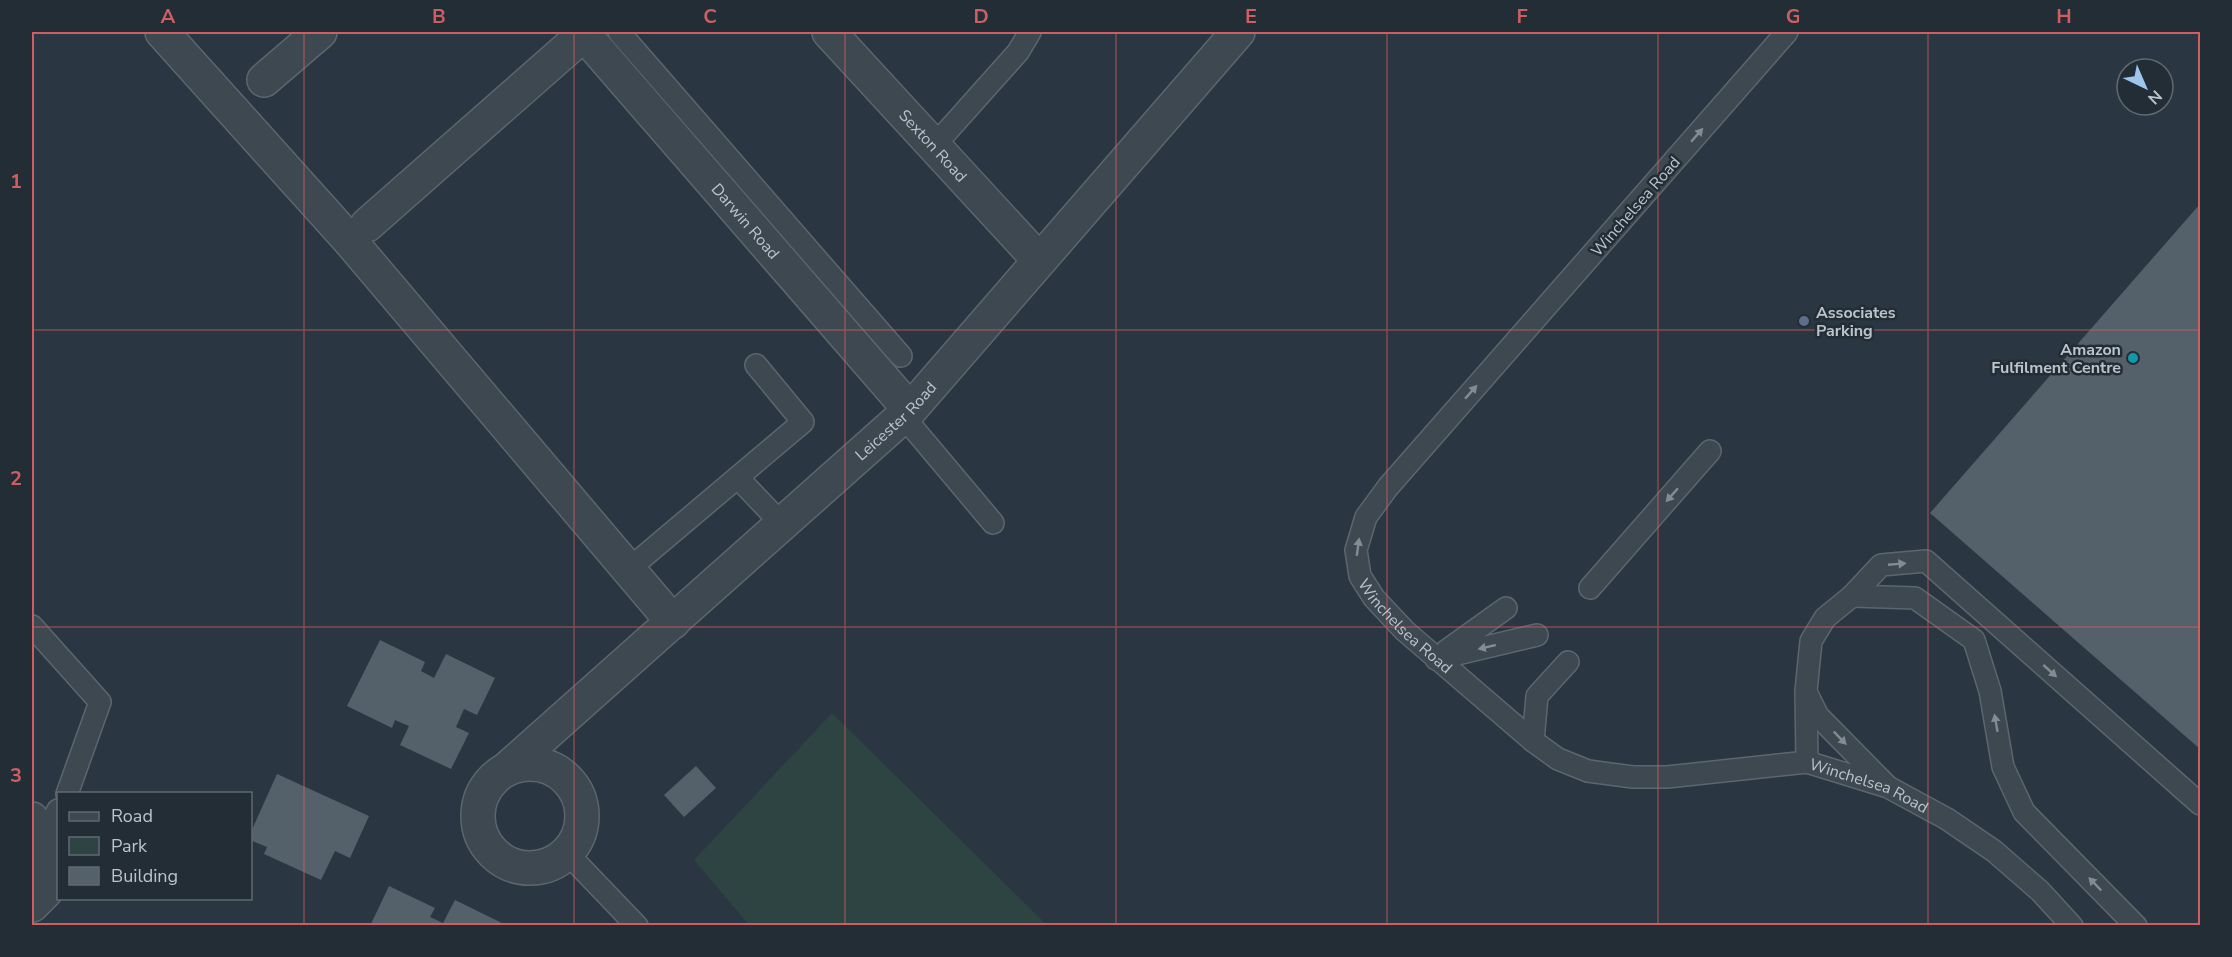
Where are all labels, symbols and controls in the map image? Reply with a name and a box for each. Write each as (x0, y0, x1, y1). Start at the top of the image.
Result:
text: A (161, 3, 176, 30)
text: B (432, 3, 446, 30)
text: C (703, 3, 717, 30)
text: D (973, 3, 989, 30)
text: E (1245, 3, 1257, 30)
text: F (1516, 3, 1528, 30)
text: G (1786, 3, 1800, 30)
text: H (2056, 3, 2072, 30)
north arrow (2115, 57, 2175, 117)
text: N (2143, 85, 2167, 109)
street label: Sexton Road (893, 105, 972, 187)
one-way arrow (1690, 128, 1703, 143)
street label: Winchelsea Road (1586, 152, 1685, 261)
text: 1 (10, 168, 22, 195)
street label: Darwin Road (706, 179, 784, 264)
place label: Associates Parking (1816, 302, 1896, 342)
marker: Associates Parking (1797, 314, 1811, 328)
place label: Amazon Fulfilment Centre (1991, 339, 2121, 379)
marker: Amazon Fulfilment Centre (2126, 351, 2140, 365)
street label: Leicester Road (851, 377, 942, 466)
one-way arrow (1464, 385, 1477, 400)
text: 2 (10, 465, 22, 492)
one-way arrow (1666, 487, 1679, 502)
one-way arrow (1354, 538, 1363, 557)
one-way arrow (1887, 559, 1906, 569)
street label: Winchelsea Road (1352, 575, 1457, 679)
one-way arrow (1477, 642, 1496, 652)
one-way arrow (2042, 664, 2057, 677)
one-way arrow (1991, 713, 2000, 732)
one-way arrow (1833, 730, 1847, 745)
street label: Winchelsea Road (1807, 753, 1932, 819)
text: 3 (10, 762, 22, 789)
legend (57, 792, 252, 900)
text: Road (111, 804, 153, 828)
text: Park (111, 834, 148, 858)
text: Building (111, 864, 178, 888)
one-way arrow (2088, 877, 2102, 891)

